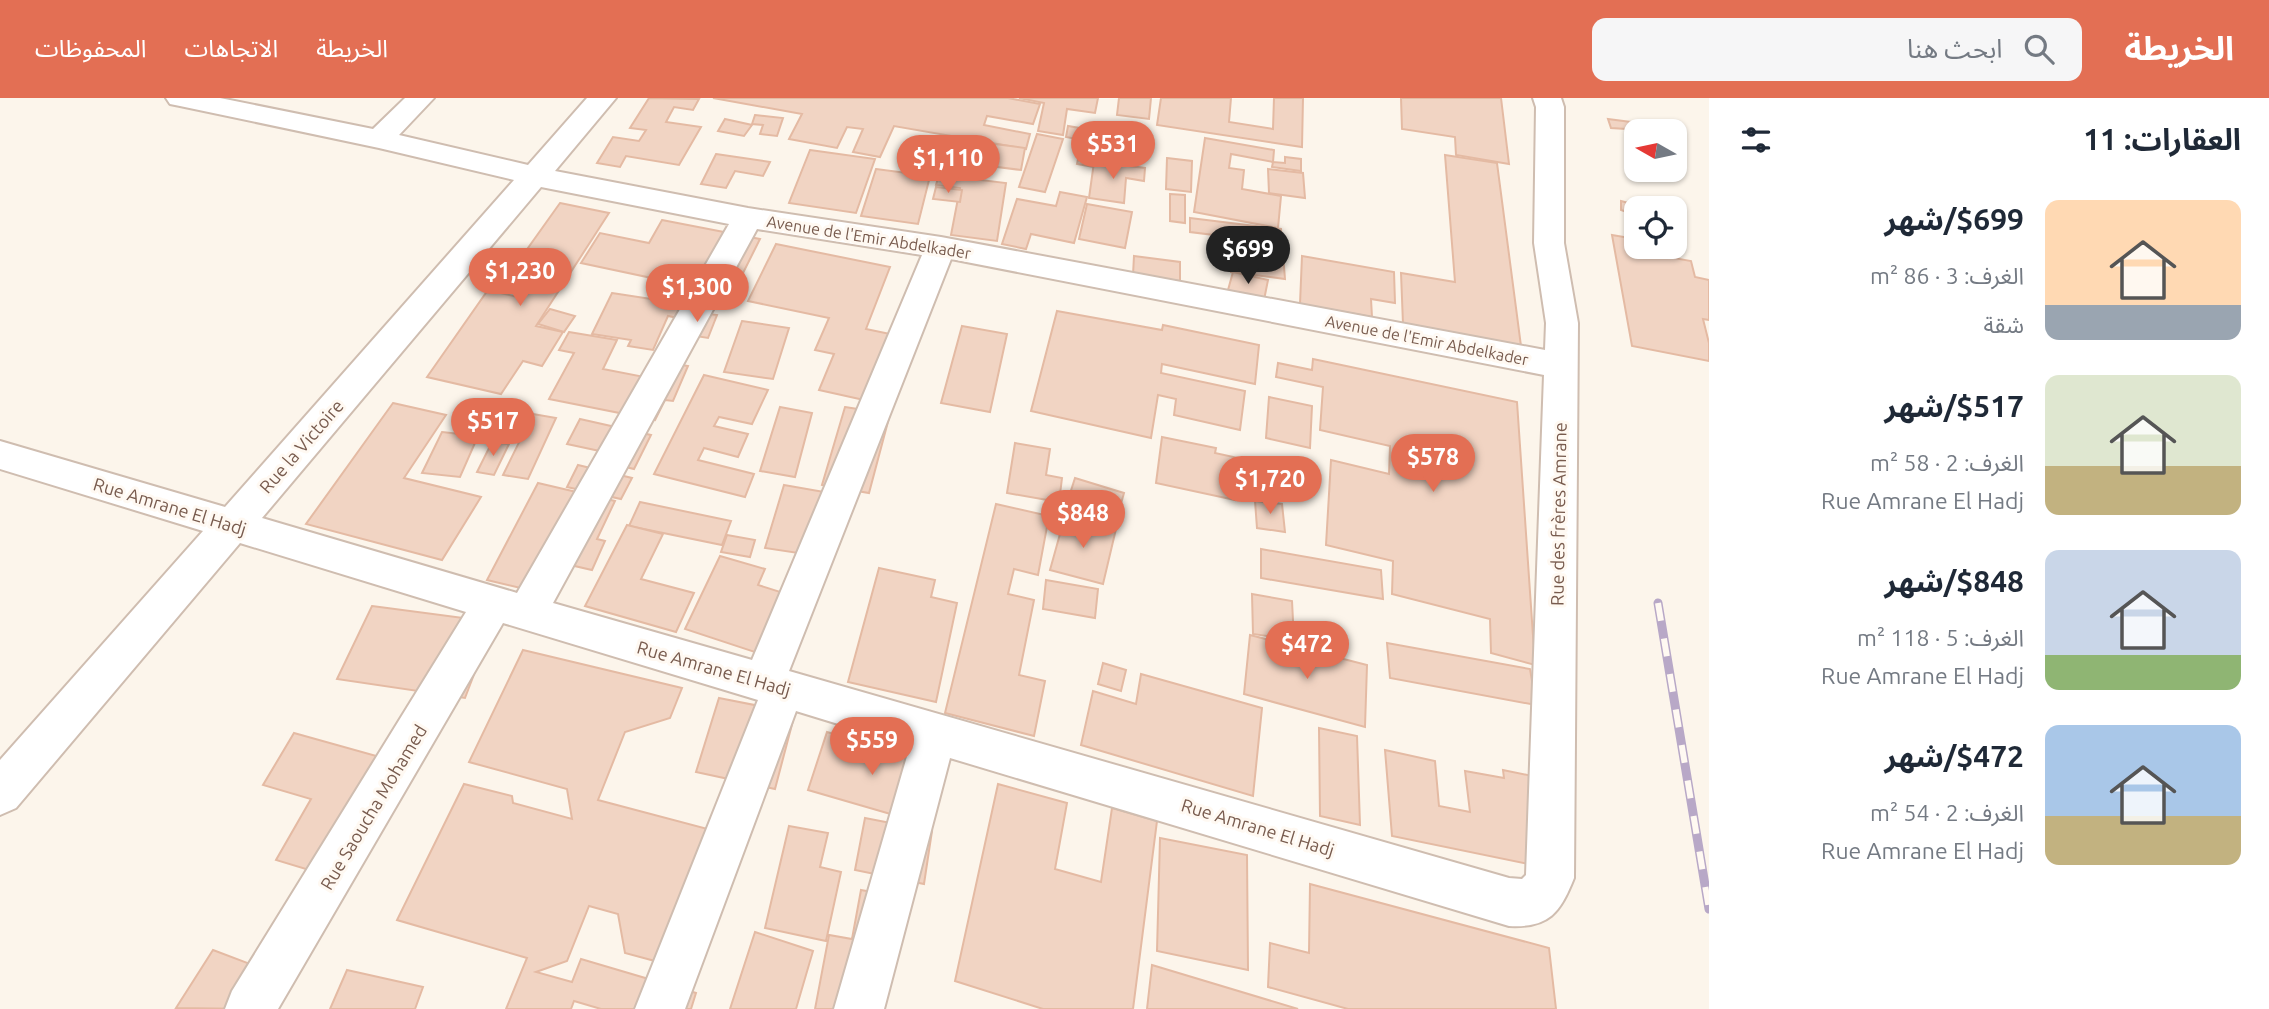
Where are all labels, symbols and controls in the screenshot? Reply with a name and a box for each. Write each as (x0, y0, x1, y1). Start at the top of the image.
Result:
search box (1592, 18, 2082, 81)
text: الخريطة (2124, 29, 2234, 66)
icon: search (2020, 30, 2058, 68)
text: ابحث هنا (1907, 34, 2002, 63)
text: المحفوظات (35, 35, 146, 62)
text: الاتجاهات (184, 35, 278, 62)
text: الخريطة (316, 35, 388, 62)
north arrow (1624, 119, 1687, 182)
map controls (1624, 119, 1687, 259)
icon: filters (1737, 121, 1775, 159)
pin: $531 (1072, 122, 1154, 181)
text: العقارات: 11 (2083, 122, 2241, 156)
text: $531 (1087, 131, 1139, 156)
pin: $1,110 (891, 136, 1005, 195)
text: $1,110 (913, 145, 983, 170)
button: locate (1624, 196, 1687, 259)
text: $699/شهر (1885, 202, 2024, 236)
street label: Avenue de l'Emir Abdelkader (766, 212, 972, 262)
pin: $699 (1207, 226, 1289, 286)
icon: home (2101, 228, 2185, 312)
text: $699 (1222, 236, 1274, 261)
pin: $1,230 (463, 248, 577, 308)
text: $1,230 (485, 258, 555, 283)
text: الغرف: 3 · 86 m² (1870, 263, 2024, 288)
pin: $1,300 (640, 264, 754, 324)
text: $1,300 (662, 274, 732, 299)
street label: Avenue de l'Emir Abdelkader (1324, 311, 1530, 369)
text: شقة (1983, 312, 2024, 337)
text: $517/شهر (1885, 389, 2024, 423)
street label: Rue la Victoire (255, 395, 347, 497)
pin: $517 (452, 398, 534, 458)
icon: home (2101, 403, 2185, 487)
text: $517 (467, 408, 519, 433)
street label: Rue des frères Amrane (1546, 422, 1570, 606)
pin: $578 (1392, 434, 1474, 494)
text: $578 (1407, 444, 1459, 469)
text: الغرف: 2 · 58 m² (1870, 450, 2024, 475)
pin: $1,720 (1213, 456, 1327, 516)
text: $1,720 (1235, 466, 1305, 491)
street label: Rue Amrane El Hadj (91, 473, 249, 539)
text: Rue Amrane El Hadj (1821, 488, 2024, 513)
pin: $848 (1042, 490, 1124, 550)
text: $848 (1057, 500, 1109, 525)
text: $848/شهر (1885, 564, 2024, 598)
icon: home (2101, 578, 2185, 662)
pin: $472 (1266, 622, 1348, 681)
text: الغرف: 5 · 118 m² (1857, 625, 2024, 650)
text: $472 (1281, 631, 1333, 656)
street label: Rue Amrane El Hadj (635, 636, 793, 700)
text: Rue Amrane El Hadj (1821, 663, 2024, 688)
pin: $559 (831, 718, 913, 777)
street label: Rue Saoucha Mohamed (316, 721, 430, 893)
text: $559 (846, 727, 898, 752)
text: $472/شهر (1885, 739, 2024, 773)
icon: home (2101, 753, 2185, 837)
street label: Rue Amrane El Hadj (1179, 794, 1337, 860)
text: الغرف: 2 · 54 m² (1870, 800, 2024, 825)
text: Rue Amrane El Hadj (1821, 838, 2024, 863)

